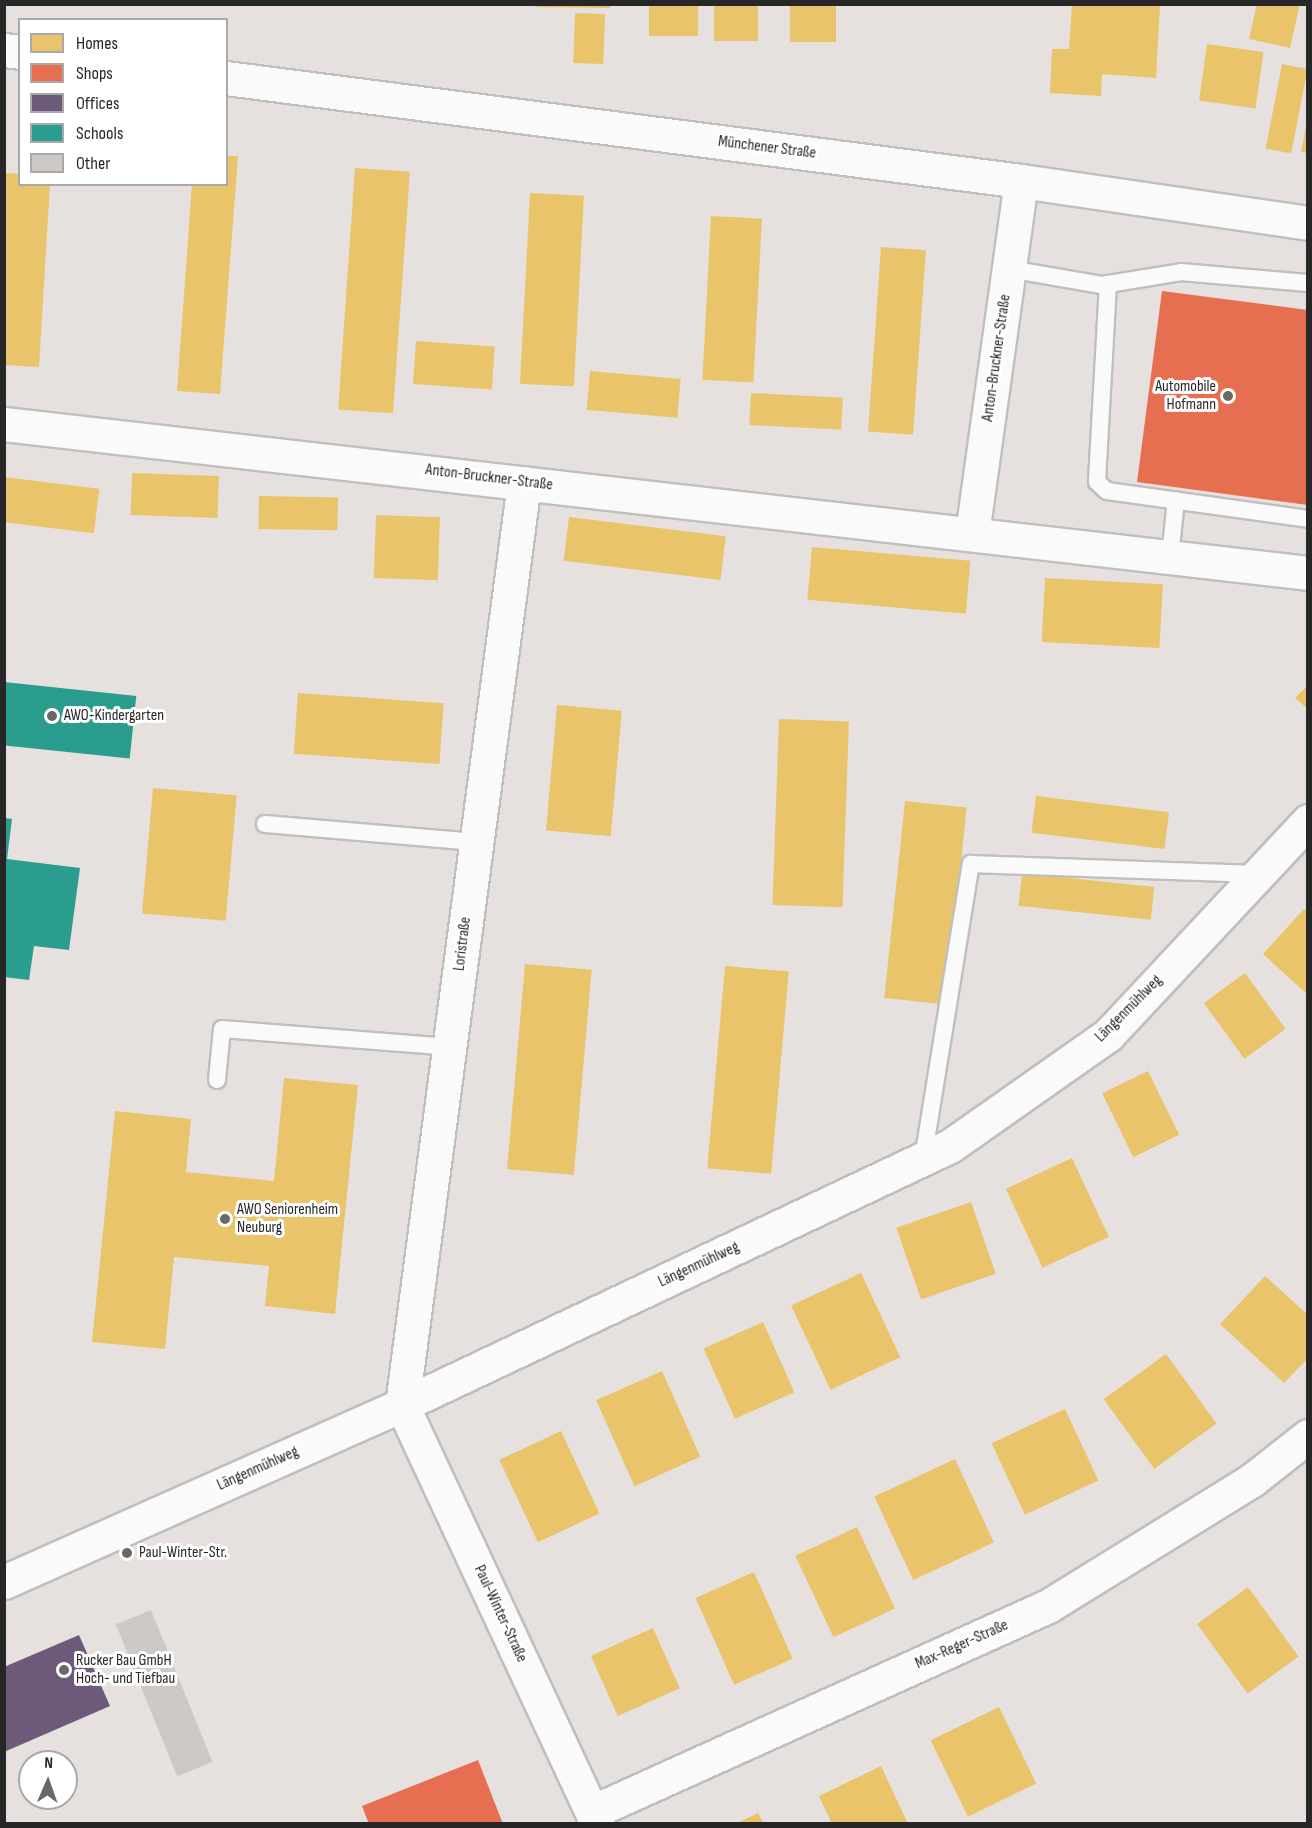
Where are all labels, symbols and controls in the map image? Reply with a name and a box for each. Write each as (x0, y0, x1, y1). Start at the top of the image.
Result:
legend (18, 18, 228, 186)
text: Homes (76, 33, 118, 54)
text: Shops (76, 63, 113, 84)
text: Offices (76, 93, 119, 114)
text: Schools (76, 123, 123, 144)
street label: Münchener Straße (717, 132, 817, 164)
text: Other (76, 153, 110, 174)
street label: Anton-Bruckner-Straße (979, 293, 1015, 423)
place label: Automobile Hofmann (1155, 377, 1216, 415)
marker: Automobile Hofmann (1221, 389, 1235, 403)
street label: Anton-Bruckner-Straße (424, 461, 554, 495)
place label: AWO-Kindergarten (64, 706, 164, 726)
marker: AWO-Kindergarten (45, 709, 59, 723)
street label: Loristraße (450, 916, 476, 972)
street label: Längenmühlweg (1091, 971, 1167, 1047)
place label: AWO Seniorenheim Neuburg (237, 1200, 338, 1238)
marker: AWO Seniorenheim Neuburg (218, 1212, 232, 1226)
street label: Längenmühlweg (656, 1238, 742, 1292)
street label: Längenmühlweg (214, 1443, 302, 1495)
place label: Paul-Winter-Str. (139, 1543, 227, 1563)
marker: Paul-Winter-Str. (120, 1546, 134, 1560)
street label: Paul-Winter-Straße (469, 1562, 531, 1666)
street label: Max-Reger-Straße (913, 1616, 1011, 1674)
place label: Rucker Bau GmbH Hoch- und Tiefbau (76, 1651, 175, 1689)
marker: Rucker Bau GmbH Hoch- und Tiefbau (57, 1663, 71, 1677)
north arrow (18, 1750, 78, 1810)
text: N (44, 1754, 53, 1773)

